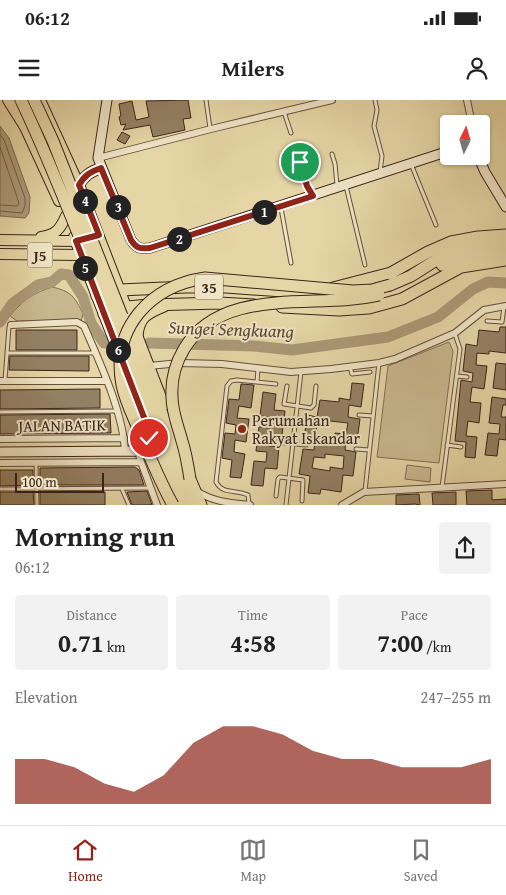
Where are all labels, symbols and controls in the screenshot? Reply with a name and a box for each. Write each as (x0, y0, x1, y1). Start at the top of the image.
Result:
text: 06:12 (25, 4, 70, 32)
text: Milers (222, 52, 284, 84)
icon: menu (15, 54, 43, 82)
icon: person (463, 54, 491, 82)
north arrow (440, 115, 490, 165)
map controls (440, 115, 490, 165)
pin (279, 141, 321, 183)
icon: arrive (286, 148, 314, 176)
pin: 4 (72, 188, 98, 214)
text: 4 (82, 191, 89, 211)
pin: 3 (106, 194, 130, 220)
text: 3 (115, 197, 122, 217)
pin: 1 (252, 200, 276, 224)
text: 1 (261, 202, 268, 222)
pin: 2 (166, 226, 192, 252)
text: 2 (176, 229, 183, 249)
road number: J5 (28, 242, 52, 268)
pin: 5 (72, 256, 98, 280)
text: 5 (82, 258, 89, 278)
road number: 35 (195, 274, 223, 300)
water label: Sungei Sengkuang (168, 313, 294, 345)
pin: 6 (106, 338, 130, 362)
text: 6 (115, 340, 122, 360)
place label: Perumahan Rakyat Iskandar (252, 408, 360, 450)
street label: JALAN BATIK (16, 412, 107, 438)
pin (128, 417, 170, 459)
marker: Perumahan Rakyat Iskandar (236, 423, 248, 435)
icon: check (135, 424, 163, 452)
scale bar (15, 470, 104, 493)
text: 100 m (22, 472, 57, 492)
text: Morning run (15, 515, 175, 556)
button: share (439, 522, 491, 574)
text: 06:12 (15, 555, 50, 579)
text: Distance (67, 605, 117, 625)
text: Time (238, 605, 268, 625)
text: Pace (401, 605, 428, 625)
text: 0.71 (58, 625, 104, 661)
text: 4:58 (230, 625, 276, 661)
text: 7:00 (377, 625, 423, 661)
text: km (104, 637, 125, 657)
text: /km (423, 637, 451, 657)
text: Elevation (15, 685, 78, 709)
text: 247–255 m (421, 685, 491, 709)
tab: Home (68, 836, 103, 886)
tab: Map (239, 836, 267, 886)
tab: Saved (404, 836, 438, 886)

